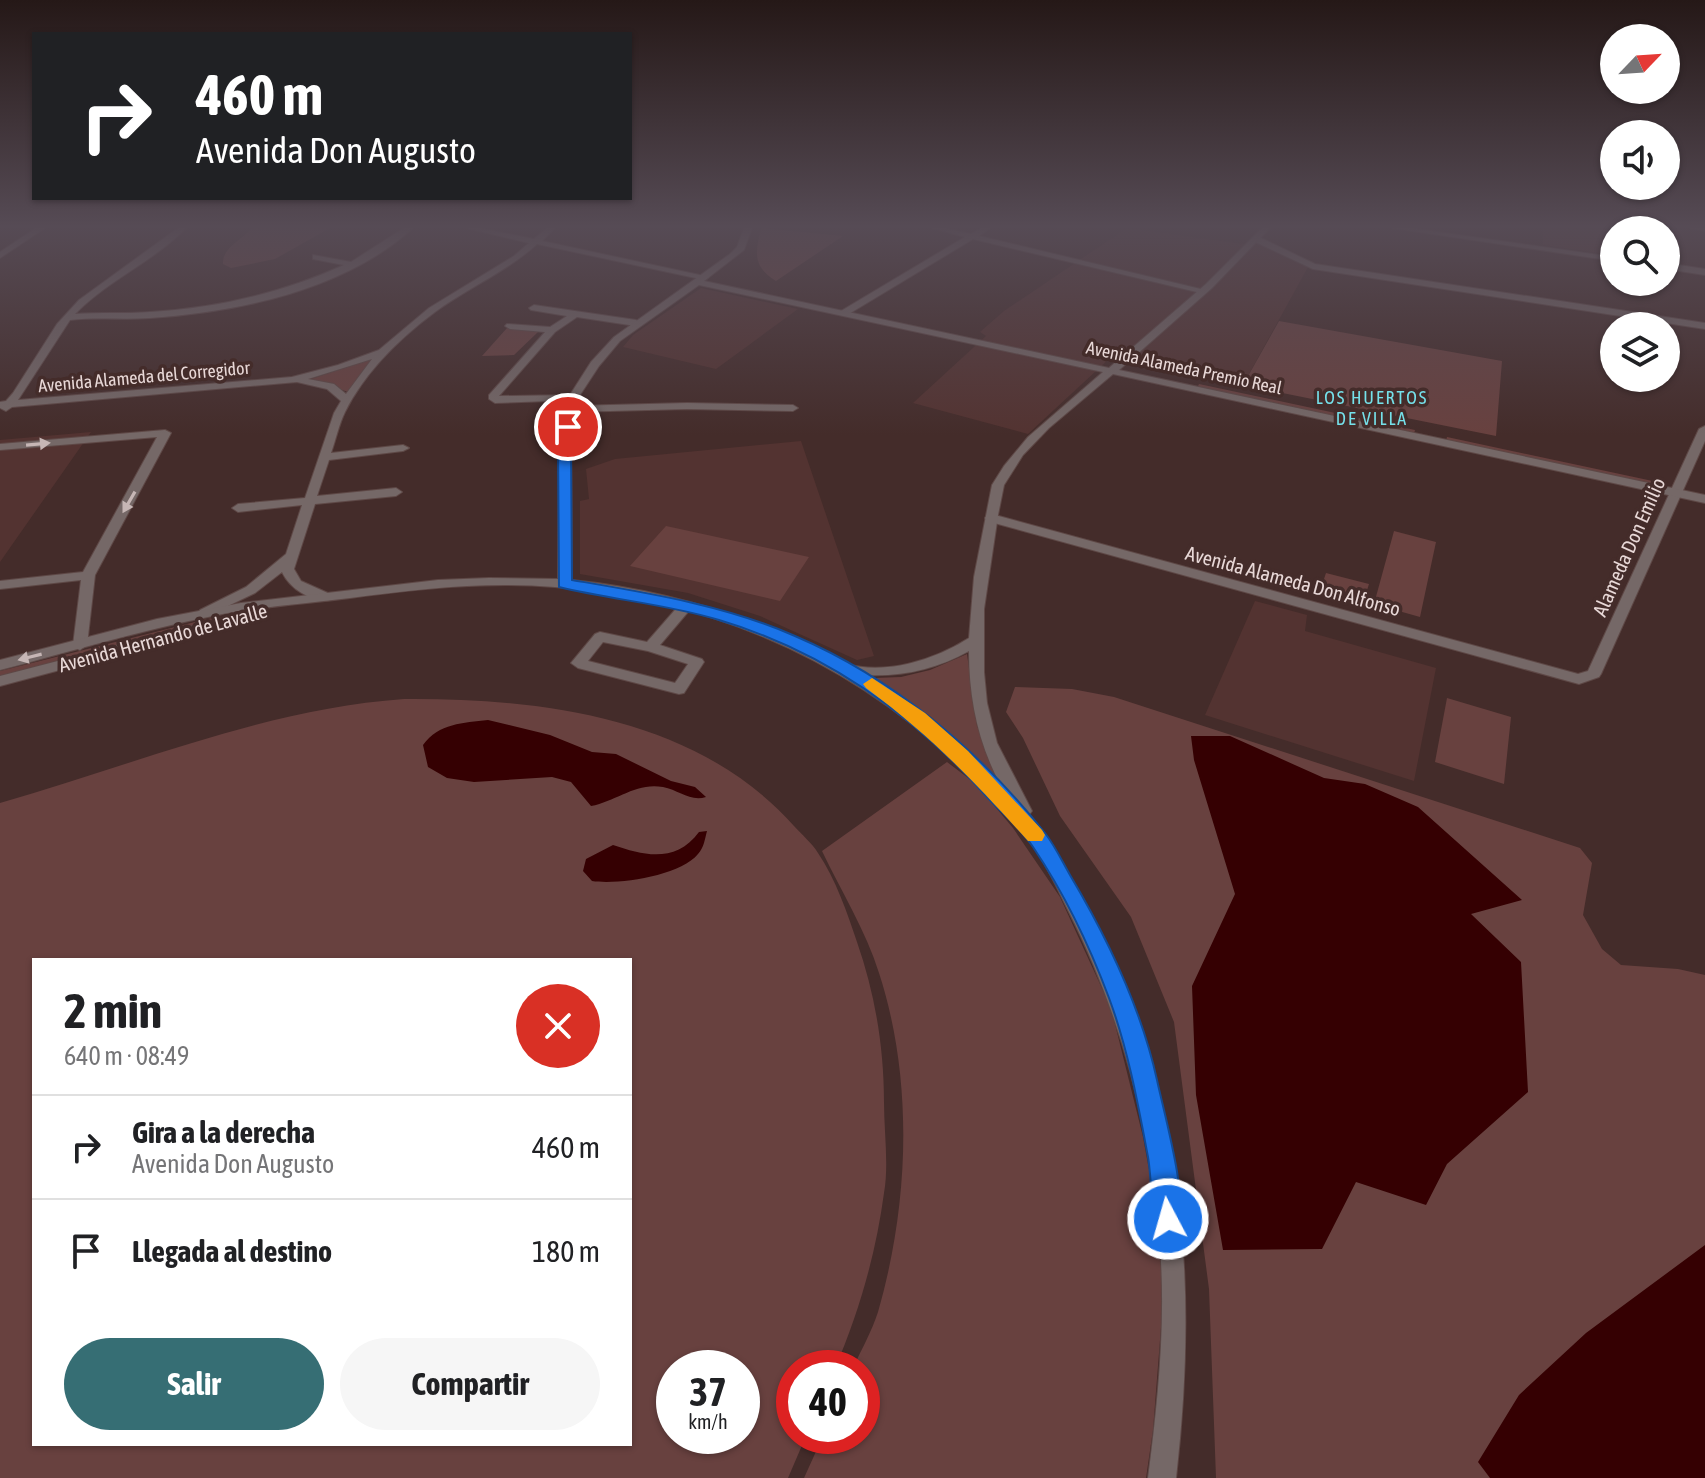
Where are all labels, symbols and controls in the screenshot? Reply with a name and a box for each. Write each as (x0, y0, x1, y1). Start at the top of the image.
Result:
north arrow (1600, 24, 1680, 104)
map controls (1600, 24, 1680, 392)
text: 460 m (196, 63, 323, 127)
icon: right (64, 64, 168, 168)
button: sound (1600, 120, 1680, 200)
text: Avenida Don Augusto (196, 129, 476, 171)
button: search (1600, 216, 1680, 296)
button: layers (1600, 312, 1680, 392)
street label: Avenida Alameda Premio Real (1084, 337, 1284, 399)
street label: Avenida Alameda del Corregidor (37, 357, 251, 396)
district label: LOS HUERTOS DE VILLA (1316, 387, 1428, 429)
pin (534, 393, 602, 461)
icon: arrive (546, 405, 590, 449)
one-way arrow (26, 437, 51, 450)
street label: Alameda Don Emilio (1588, 474, 1669, 620)
one-way arrow (123, 491, 137, 513)
street label: Avenida Alameda Don Alfonso (1183, 541, 1403, 620)
street label: Avenida Hernando de Lavalle (56, 599, 270, 676)
one-way arrow (17, 651, 42, 664)
text: 2 min (64, 983, 162, 1038)
button: close (516, 984, 600, 1068)
text: 640 m · 08:49 (64, 1041, 189, 1071)
text: Gira a la derecha (132, 1115, 315, 1149)
icon: right (64, 1125, 108, 1169)
text: 460 m (532, 1130, 600, 1164)
text: Avenida Don Augusto (132, 1149, 334, 1179)
position arrow (1126, 1177, 1210, 1261)
icon: arrive (64, 1229, 108, 1273)
text: Llegada al destino (132, 1234, 332, 1268)
text: 180 m (532, 1234, 600, 1268)
button: Salir (64, 1338, 324, 1430)
button: Compartir (340, 1338, 600, 1430)
speed limit sign: 40 (776, 1350, 880, 1454)
text: 37 (689, 1369, 727, 1414)
text: km/h (688, 1410, 728, 1433)

